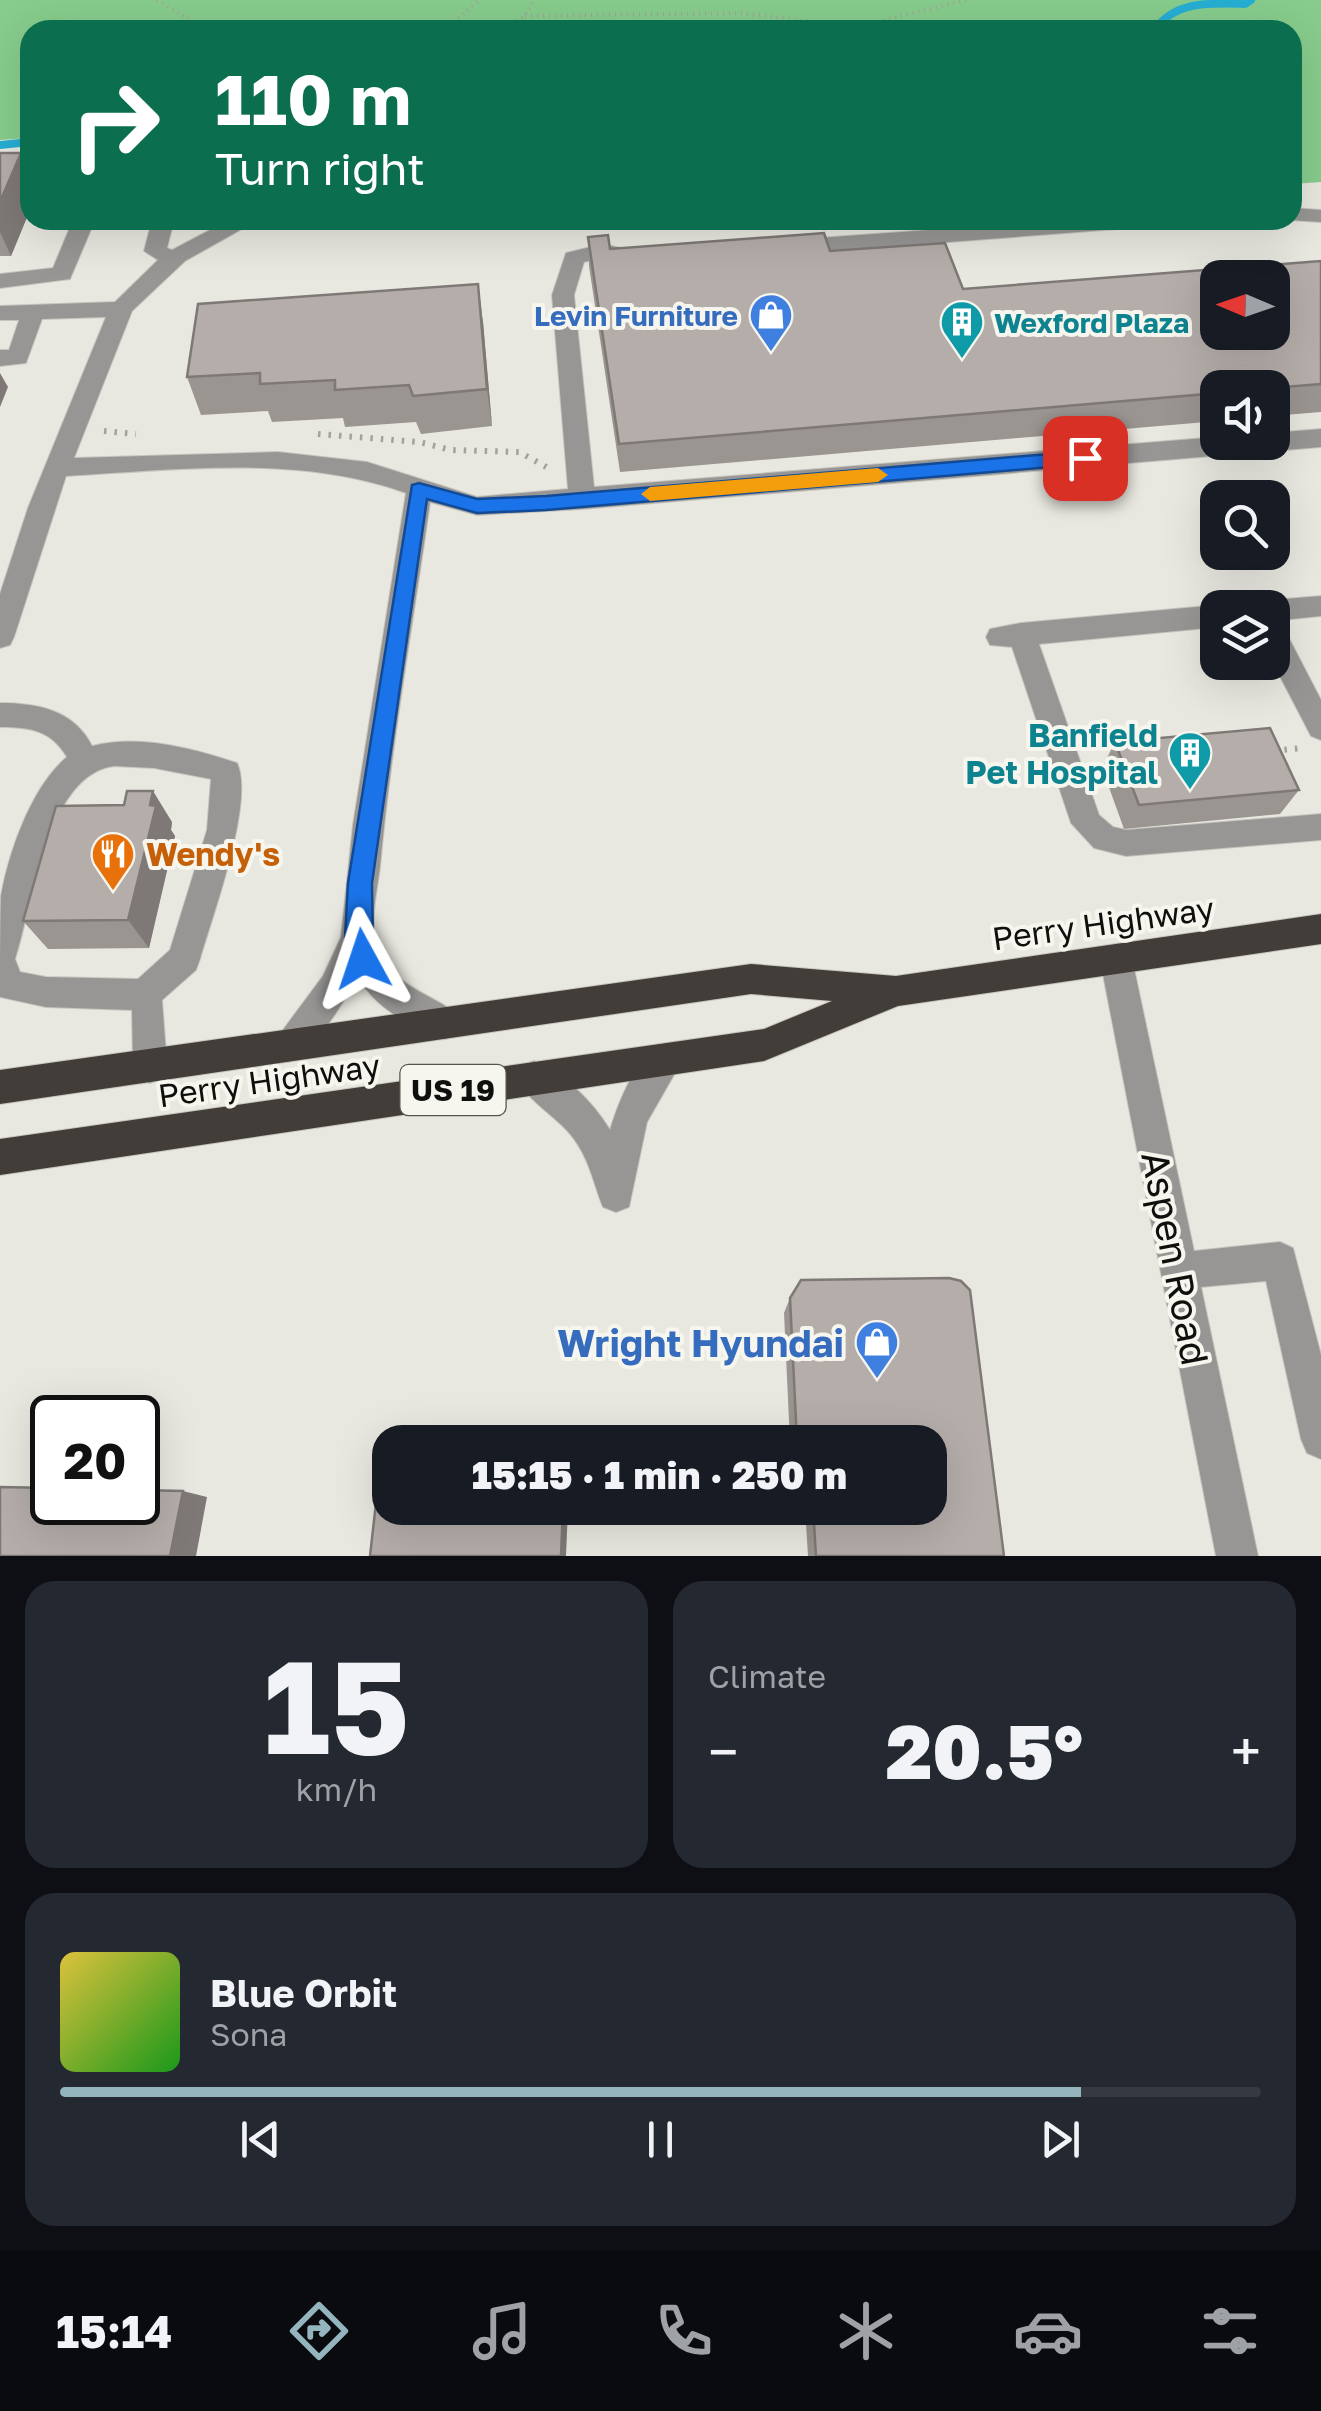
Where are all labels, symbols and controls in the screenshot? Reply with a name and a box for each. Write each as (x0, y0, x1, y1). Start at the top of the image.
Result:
text: 110 m (215, 56, 411, 140)
icon: right (50, 60, 180, 190)
text: Turn right (215, 141, 425, 195)
north arrow (1200, 260, 1290, 350)
map controls (1200, 260, 1290, 680)
shop icon: Levin Furniture (748, 292, 794, 353)
place label: Levin Furniture (534, 299, 738, 332)
building icon: Wexford Plaza (939, 299, 985, 360)
place label: Wexford Plaza (994, 306, 1189, 339)
button: sound (1200, 370, 1290, 460)
pin (1043, 416, 1128, 501)
icon: arrive (1058, 431, 1113, 486)
button: search (1200, 480, 1290, 570)
button: layers (1200, 590, 1290, 680)
place label: Banfield Pet Hospital (965, 716, 1158, 791)
building icon: Banfield Pet Hospital (1167, 730, 1213, 791)
restaurant icon: Wendy's (90, 831, 136, 892)
place label: Wendy's (146, 835, 280, 873)
street label: Perry Highway (990, 889, 1216, 957)
position arrow (311, 907, 415, 1011)
street label: Perry Highway (156, 1046, 382, 1114)
road number: US 19 (400, 1065, 506, 1115)
street label: Aspen Road (1133, 1147, 1219, 1369)
shop icon: Wright Hyundai (854, 1319, 900, 1380)
place label: Wright Hyundai (557, 1320, 844, 1366)
speed limit sign: 20 (30, 1395, 160, 1525)
text: 15:15 · 1 min · 250 m (472, 1452, 847, 1497)
text: 15 (263, 1627, 410, 1783)
text: Climate (708, 1657, 826, 1695)
text: 20.5° (886, 1705, 1083, 1796)
text: − (708, 1718, 738, 1784)
text: + (1231, 1718, 1261, 1784)
text: km/h (296, 1770, 377, 1808)
text: Blue Orbit (210, 1970, 397, 2015)
text: Sona (210, 2015, 287, 2053)
icon: previous (233, 2112, 288, 2167)
icon: pause (633, 2112, 688, 2167)
icon: next (1033, 2112, 1088, 2167)
icon: directions (284, 2296, 354, 2366)
icon: music (467, 2296, 537, 2366)
icon: phone (649, 2296, 719, 2366)
icon: climate (831, 2296, 901, 2366)
icon: car (1013, 2296, 1083, 2366)
icon: filters (1195, 2296, 1265, 2366)
text: 15:14 (56, 2304, 172, 2358)

